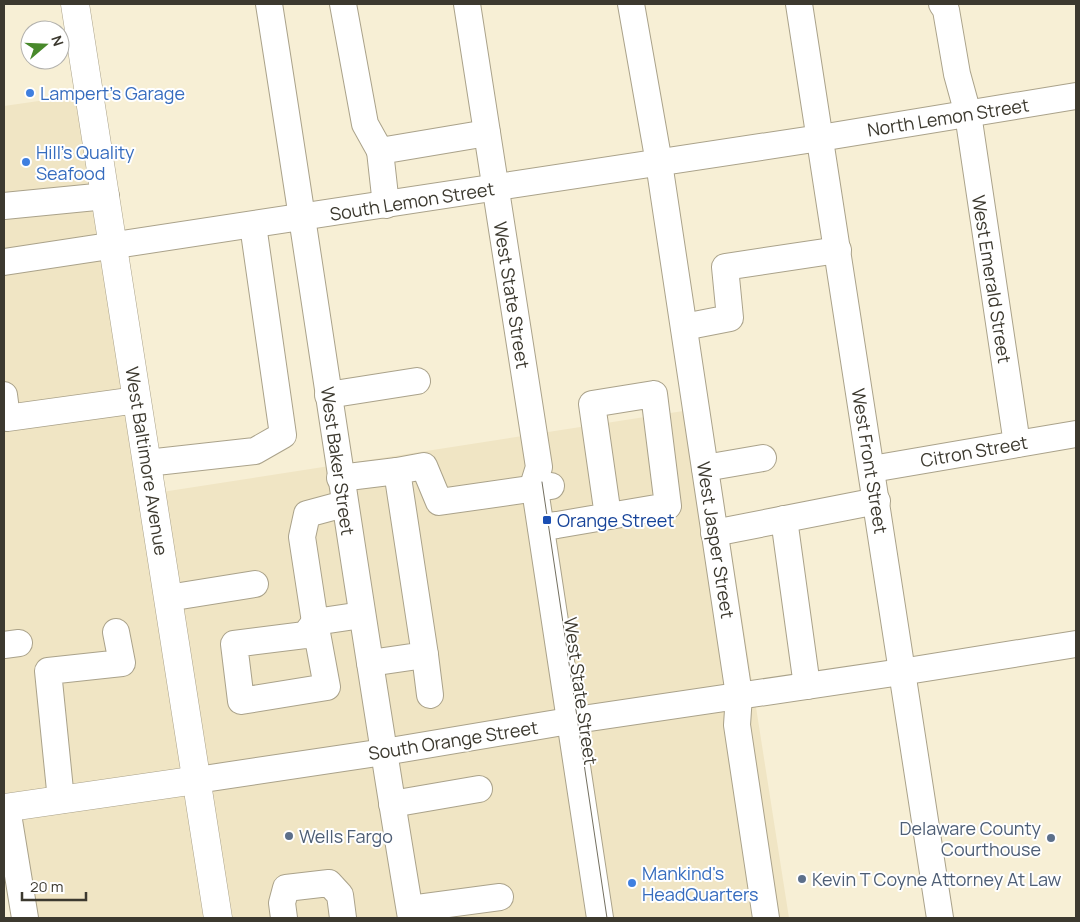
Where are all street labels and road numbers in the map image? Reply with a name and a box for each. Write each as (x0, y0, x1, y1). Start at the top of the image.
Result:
street label: North Lemon Street (865, 92, 1031, 142)
street label: South Lemon Street (328, 176, 496, 226)
street label: West Emerald Street (967, 193, 1017, 365)
street label: West State Street (489, 220, 535, 370)
street label: West Baltimore Avenue (120, 365, 174, 557)
street label: West Baker Street (316, 385, 360, 537)
street label: West Front Street (847, 387, 893, 535)
street label: Citron Street (919, 430, 1029, 472)
street label: West Jasper Street (692, 460, 740, 620)
street label: West State Street (559, 616, 603, 766)
street label: South Orange Street (366, 715, 540, 765)

